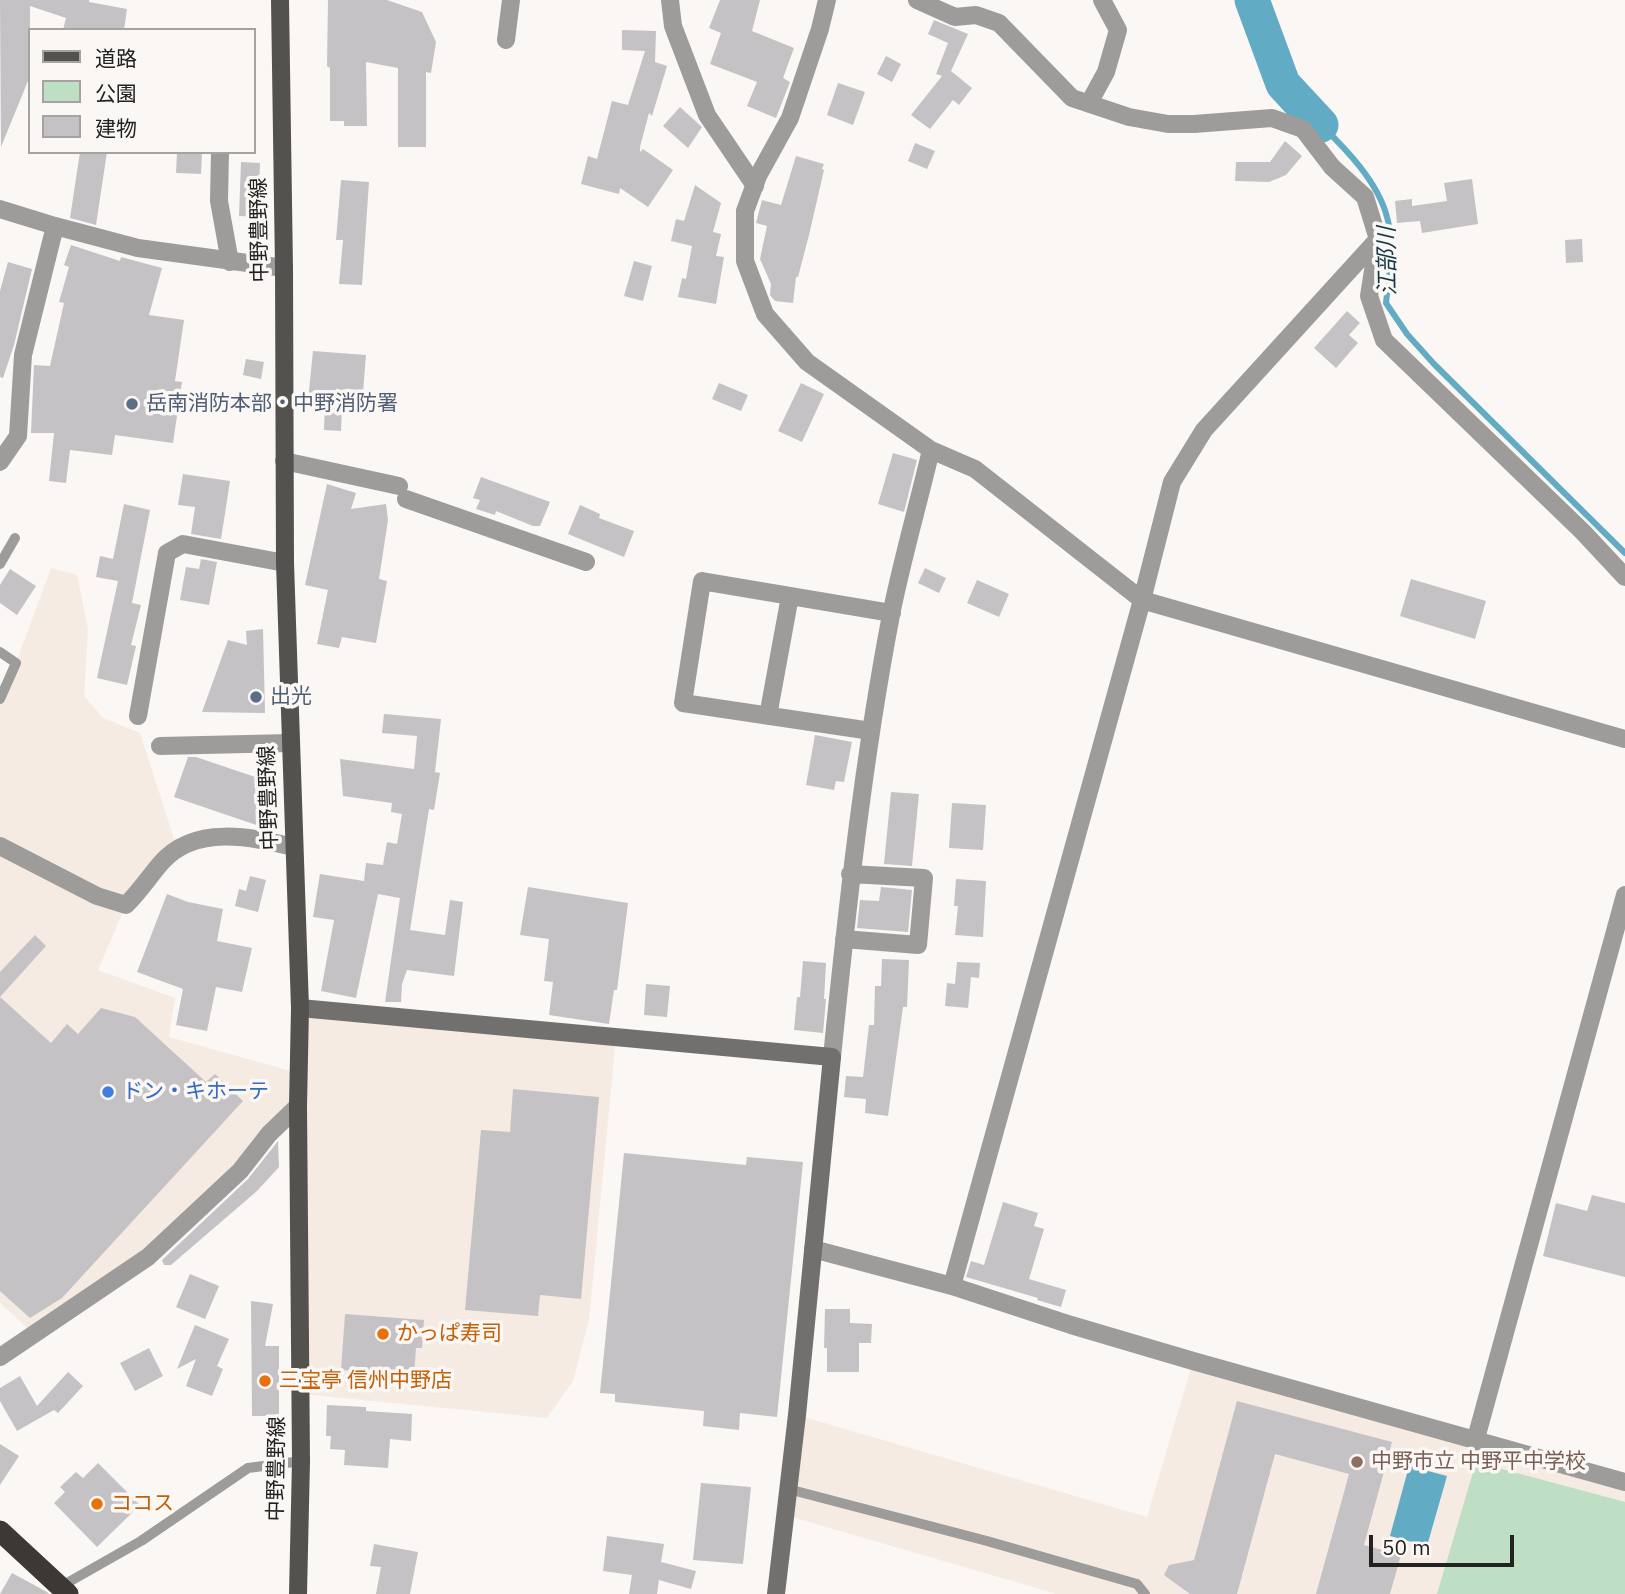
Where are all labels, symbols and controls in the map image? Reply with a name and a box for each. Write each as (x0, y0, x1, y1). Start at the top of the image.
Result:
legend (28, 28, 256, 154)
text: 道路 (95, 44, 137, 72)
text: 公園 (95, 79, 137, 107)
text: 建物 (95, 114, 137, 142)
street label: 中野豊野線 (246, 177, 274, 283)
water label: 江部川 (1374, 226, 1402, 296)
place label: 岳南消防本部・中野消防署 (146, 391, 398, 417)
marker: 岳南消防本部・中野消防署 (124, 396, 140, 412)
place label: 出光 (270, 684, 312, 710)
marker: 出光 (248, 689, 264, 705)
street label: 中野豊野線 (255, 745, 283, 851)
place label: ドン・キホーテ (122, 1079, 269, 1105)
marker: ドン・キホーテ (100, 1084, 116, 1100)
place label: かっぱ寿司 (397, 1321, 502, 1347)
marker: かっぱ寿司 (375, 1326, 391, 1342)
place label: 三宝亭 信州中野店 (279, 1368, 452, 1394)
marker: 三宝亭 信州中野店 (257, 1373, 273, 1389)
street label: 中野豊野線 (263, 1416, 291, 1522)
place label: 中野市立 中野平中学校 (1371, 1449, 1586, 1475)
marker: 中野市立 中野平中学校 (1349, 1454, 1365, 1470)
place label: ココス (111, 1491, 174, 1517)
marker: ココス (89, 1496, 105, 1512)
scale bar (1373, 1520, 1518, 1564)
text: 50 m (1382, 1533, 1431, 1561)

